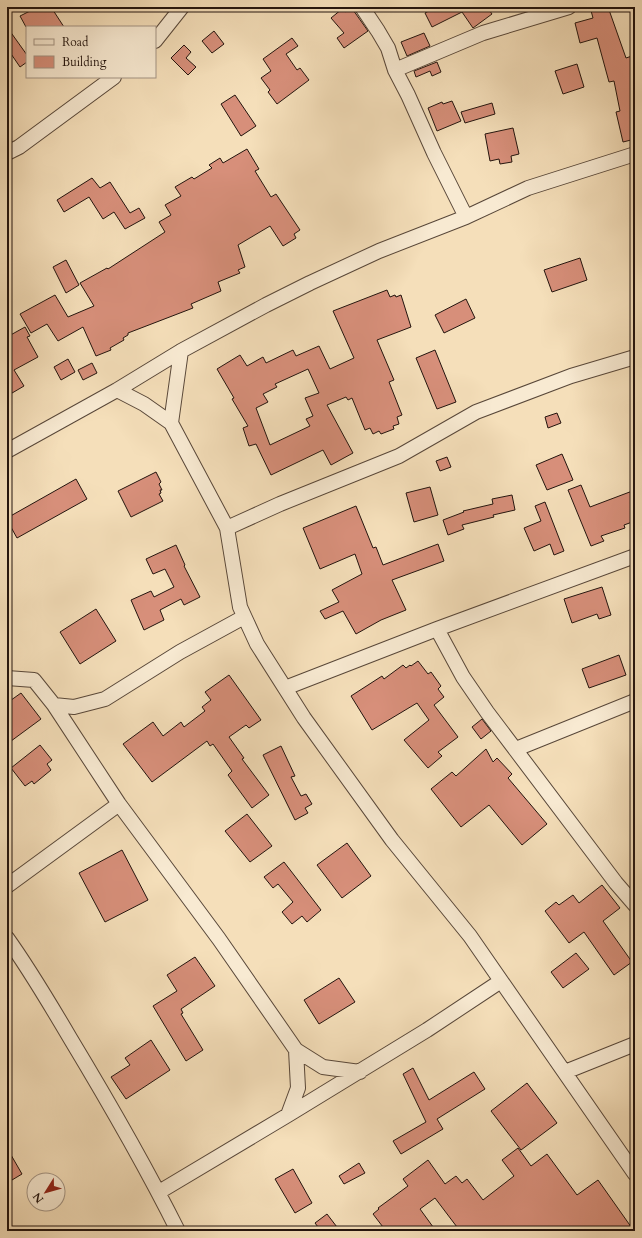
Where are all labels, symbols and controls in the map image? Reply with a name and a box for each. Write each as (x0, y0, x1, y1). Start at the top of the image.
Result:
legend (26, 26, 156, 78)
text: Road (62, 34, 89, 50)
text: Building (62, 54, 107, 70)
north arrow (26, 1172, 66, 1212)
text: N (29, 1189, 47, 1206)

